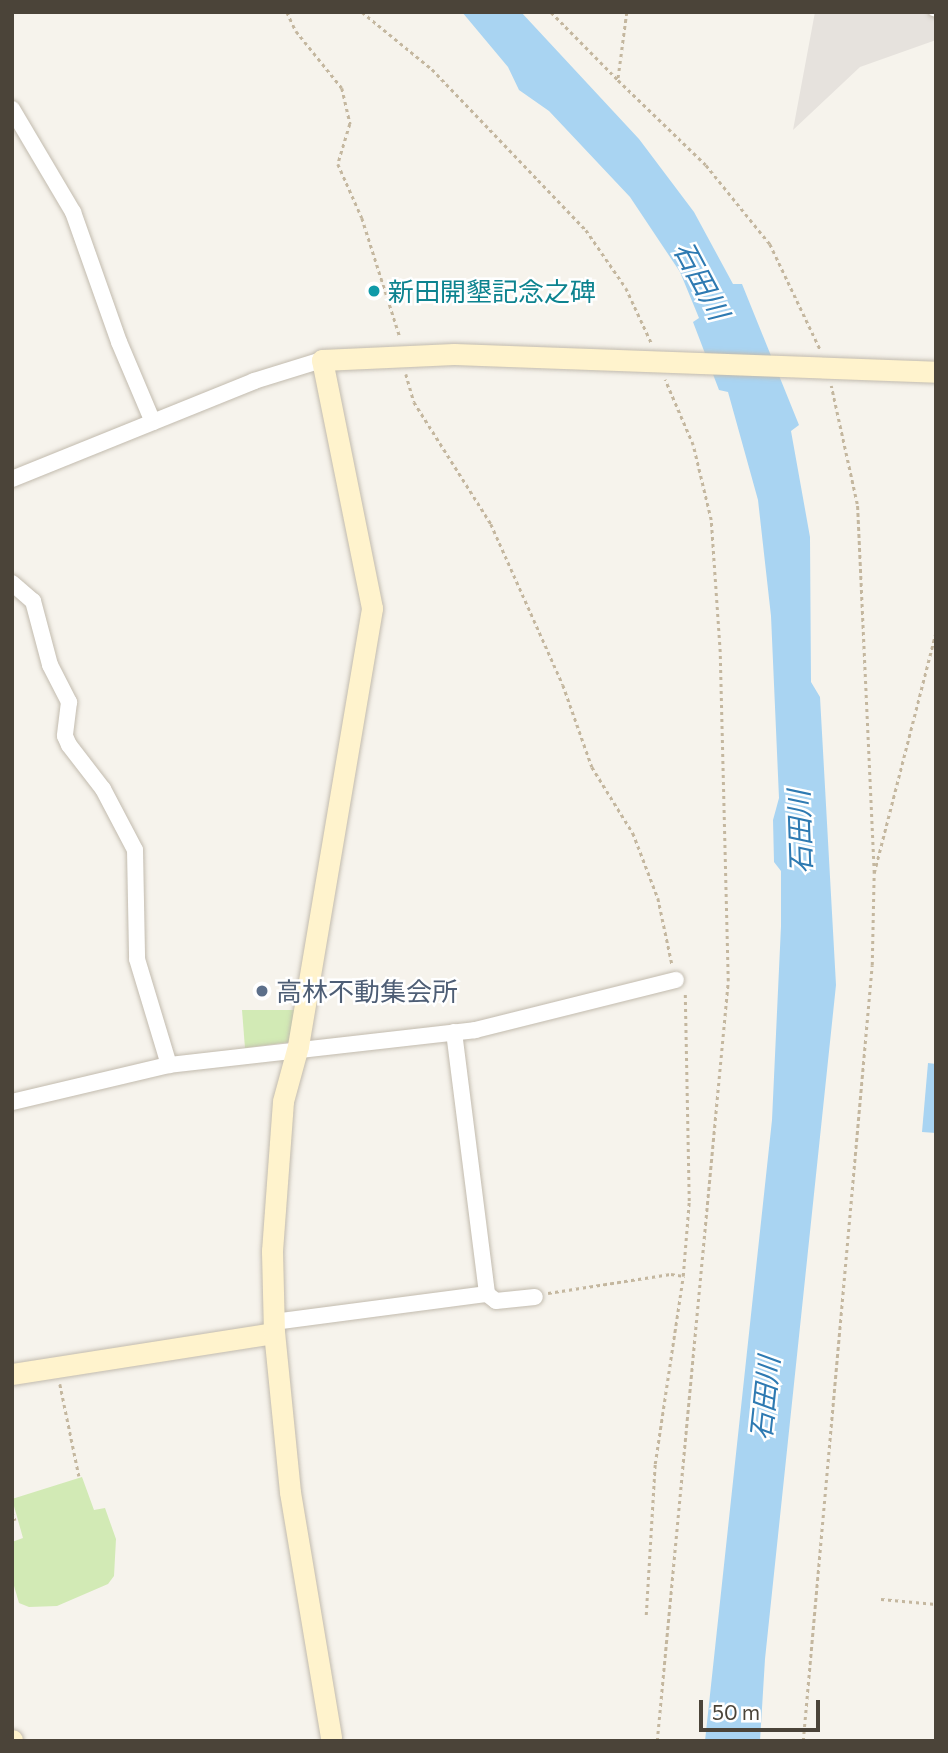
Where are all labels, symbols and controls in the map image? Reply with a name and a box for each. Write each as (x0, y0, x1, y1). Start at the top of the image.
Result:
water label: 石田川 (667, 235, 737, 325)
place label: 新田開墾記念之碑 (388, 275, 596, 307)
marker: 新田開墾記念之碑 (366, 283, 382, 299)
water label: 石田川 (781, 789, 817, 875)
place label: 高林不動集会所 (276, 975, 458, 1007)
marker: 高林不動集会所 (254, 983, 270, 999)
water label: 石田川 (743, 1354, 785, 1442)
scale bar (703, 1686, 824, 1730)
text: 50 m (712, 1699, 760, 1724)

